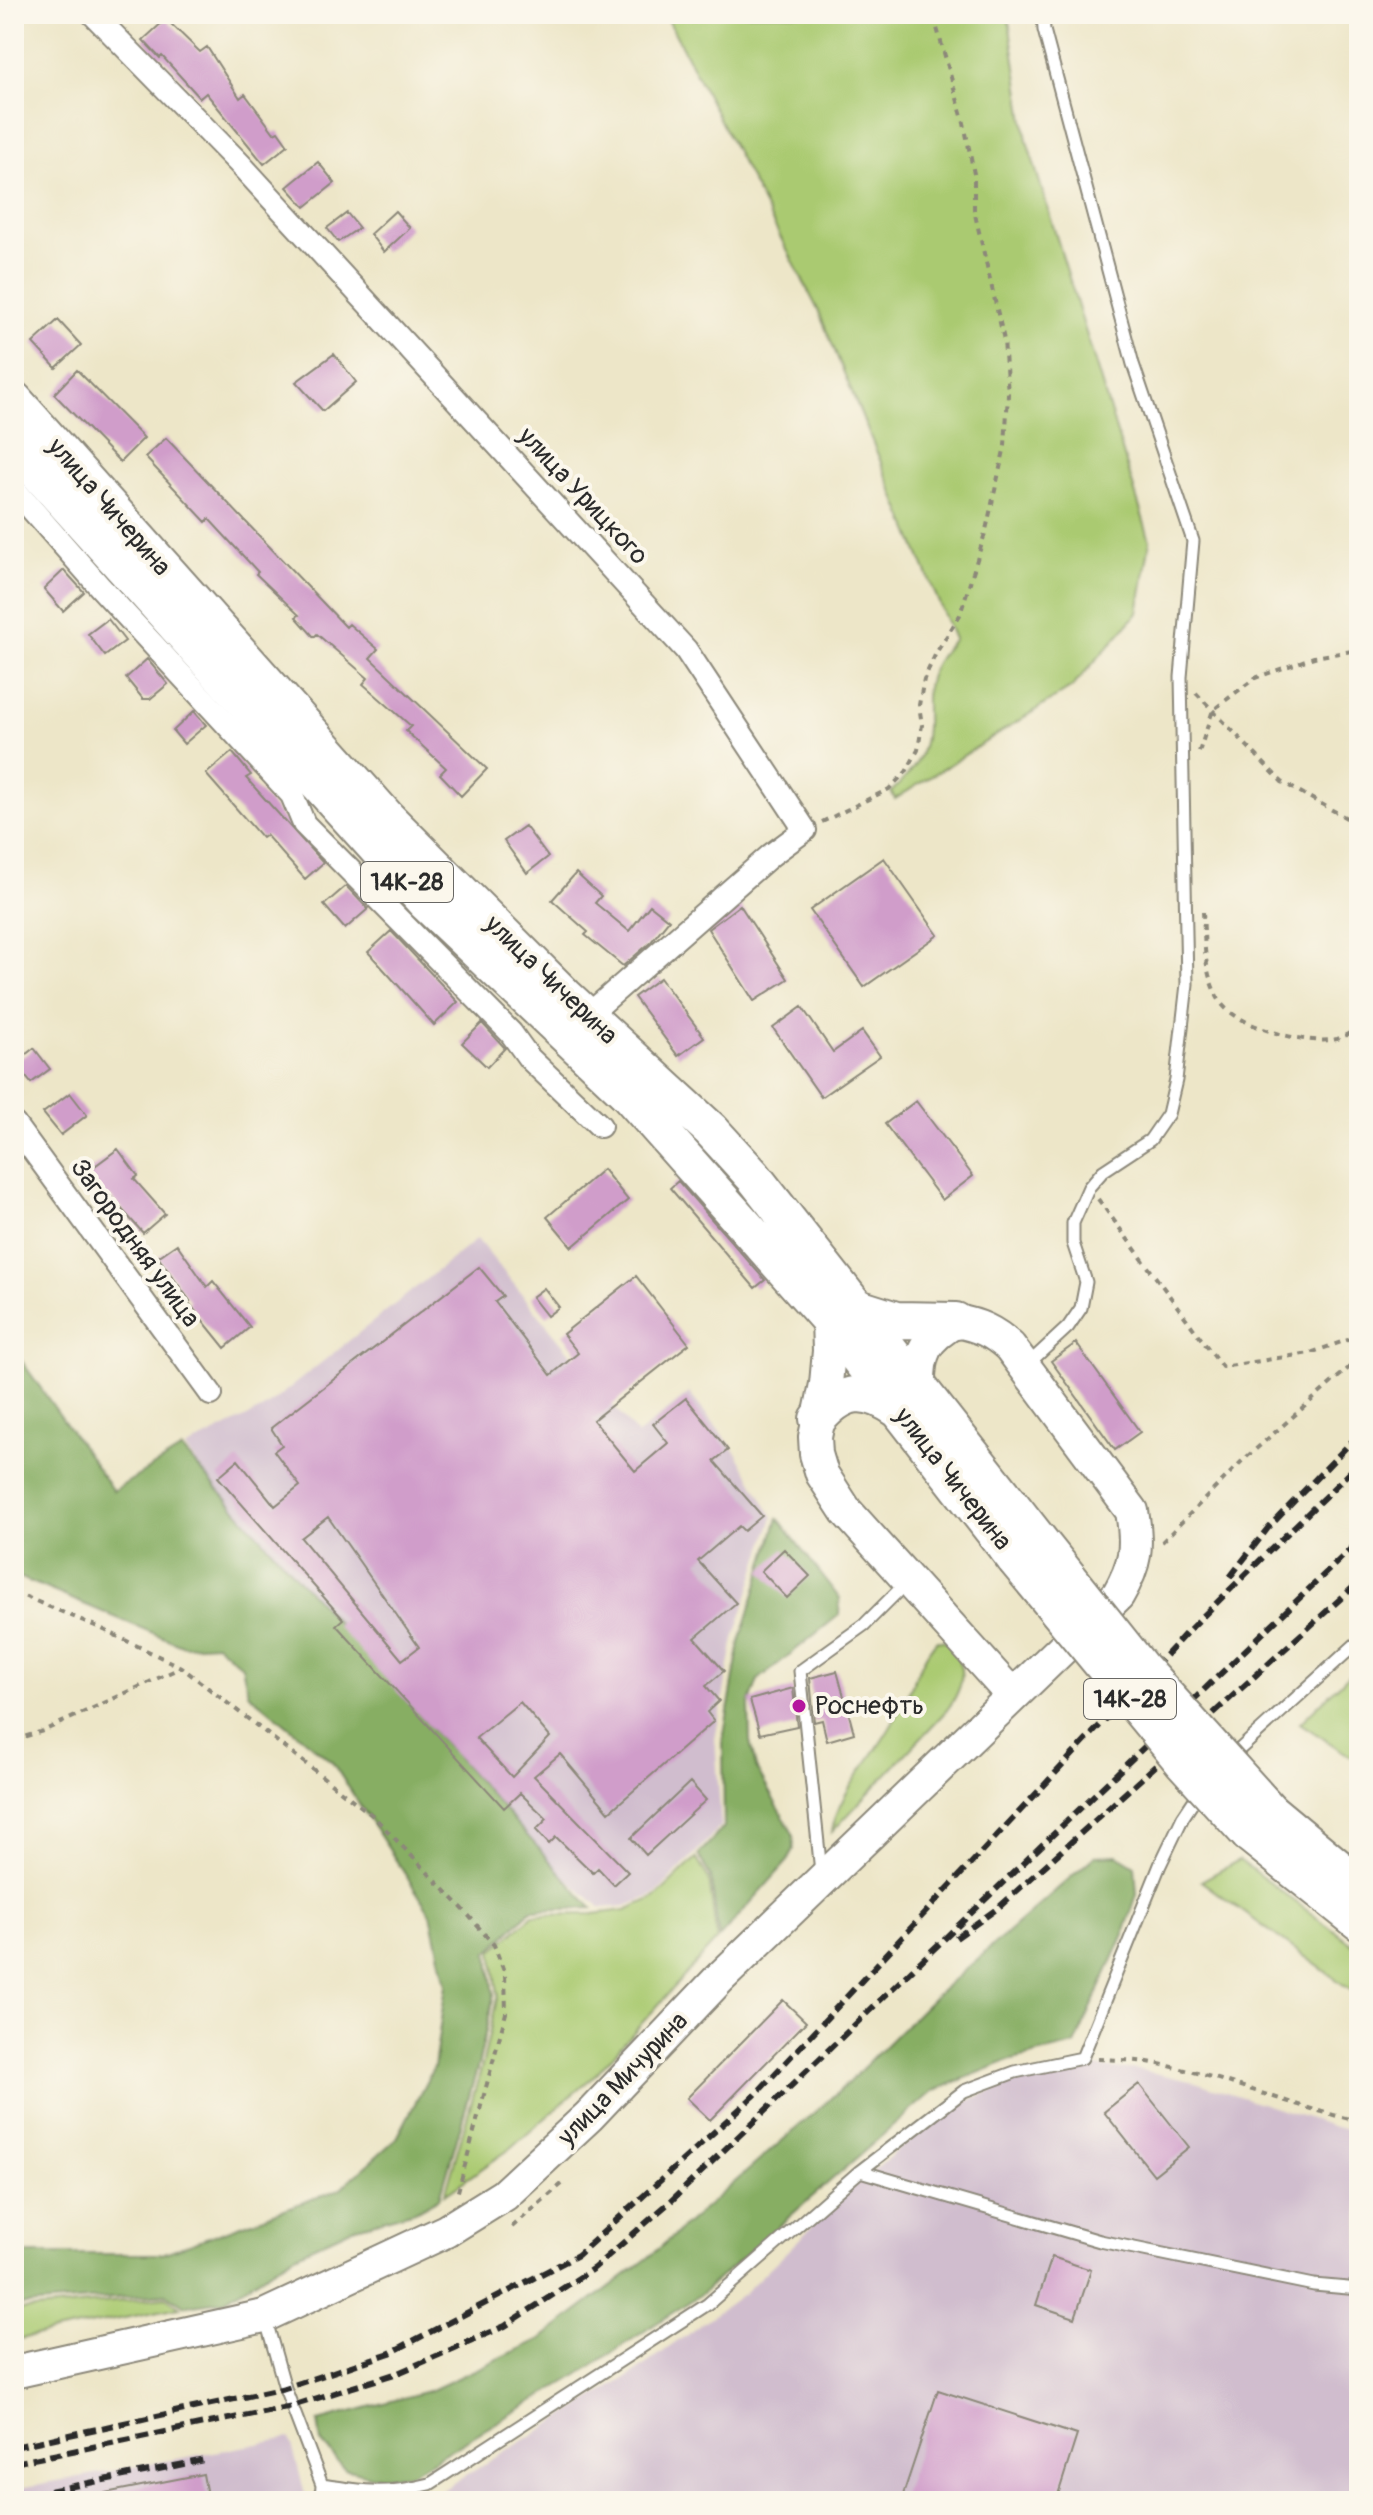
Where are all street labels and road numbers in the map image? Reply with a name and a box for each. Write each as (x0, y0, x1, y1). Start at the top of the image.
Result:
street label: улица Урицкого (510, 420, 655, 571)
street label: улица Чичерина (40, 431, 178, 583)
road number: 14К-28 (361, 862, 453, 902)
street label: улица Чичерина (477, 908, 624, 1051)
street label: Загородняя улица (63, 1153, 207, 1333)
street label: улица Чичерина (887, 1400, 1019, 1557)
road number: 14К-28 (1084, 1679, 1176, 1719)
street label: улица Мичурина (550, 2005, 695, 2153)

